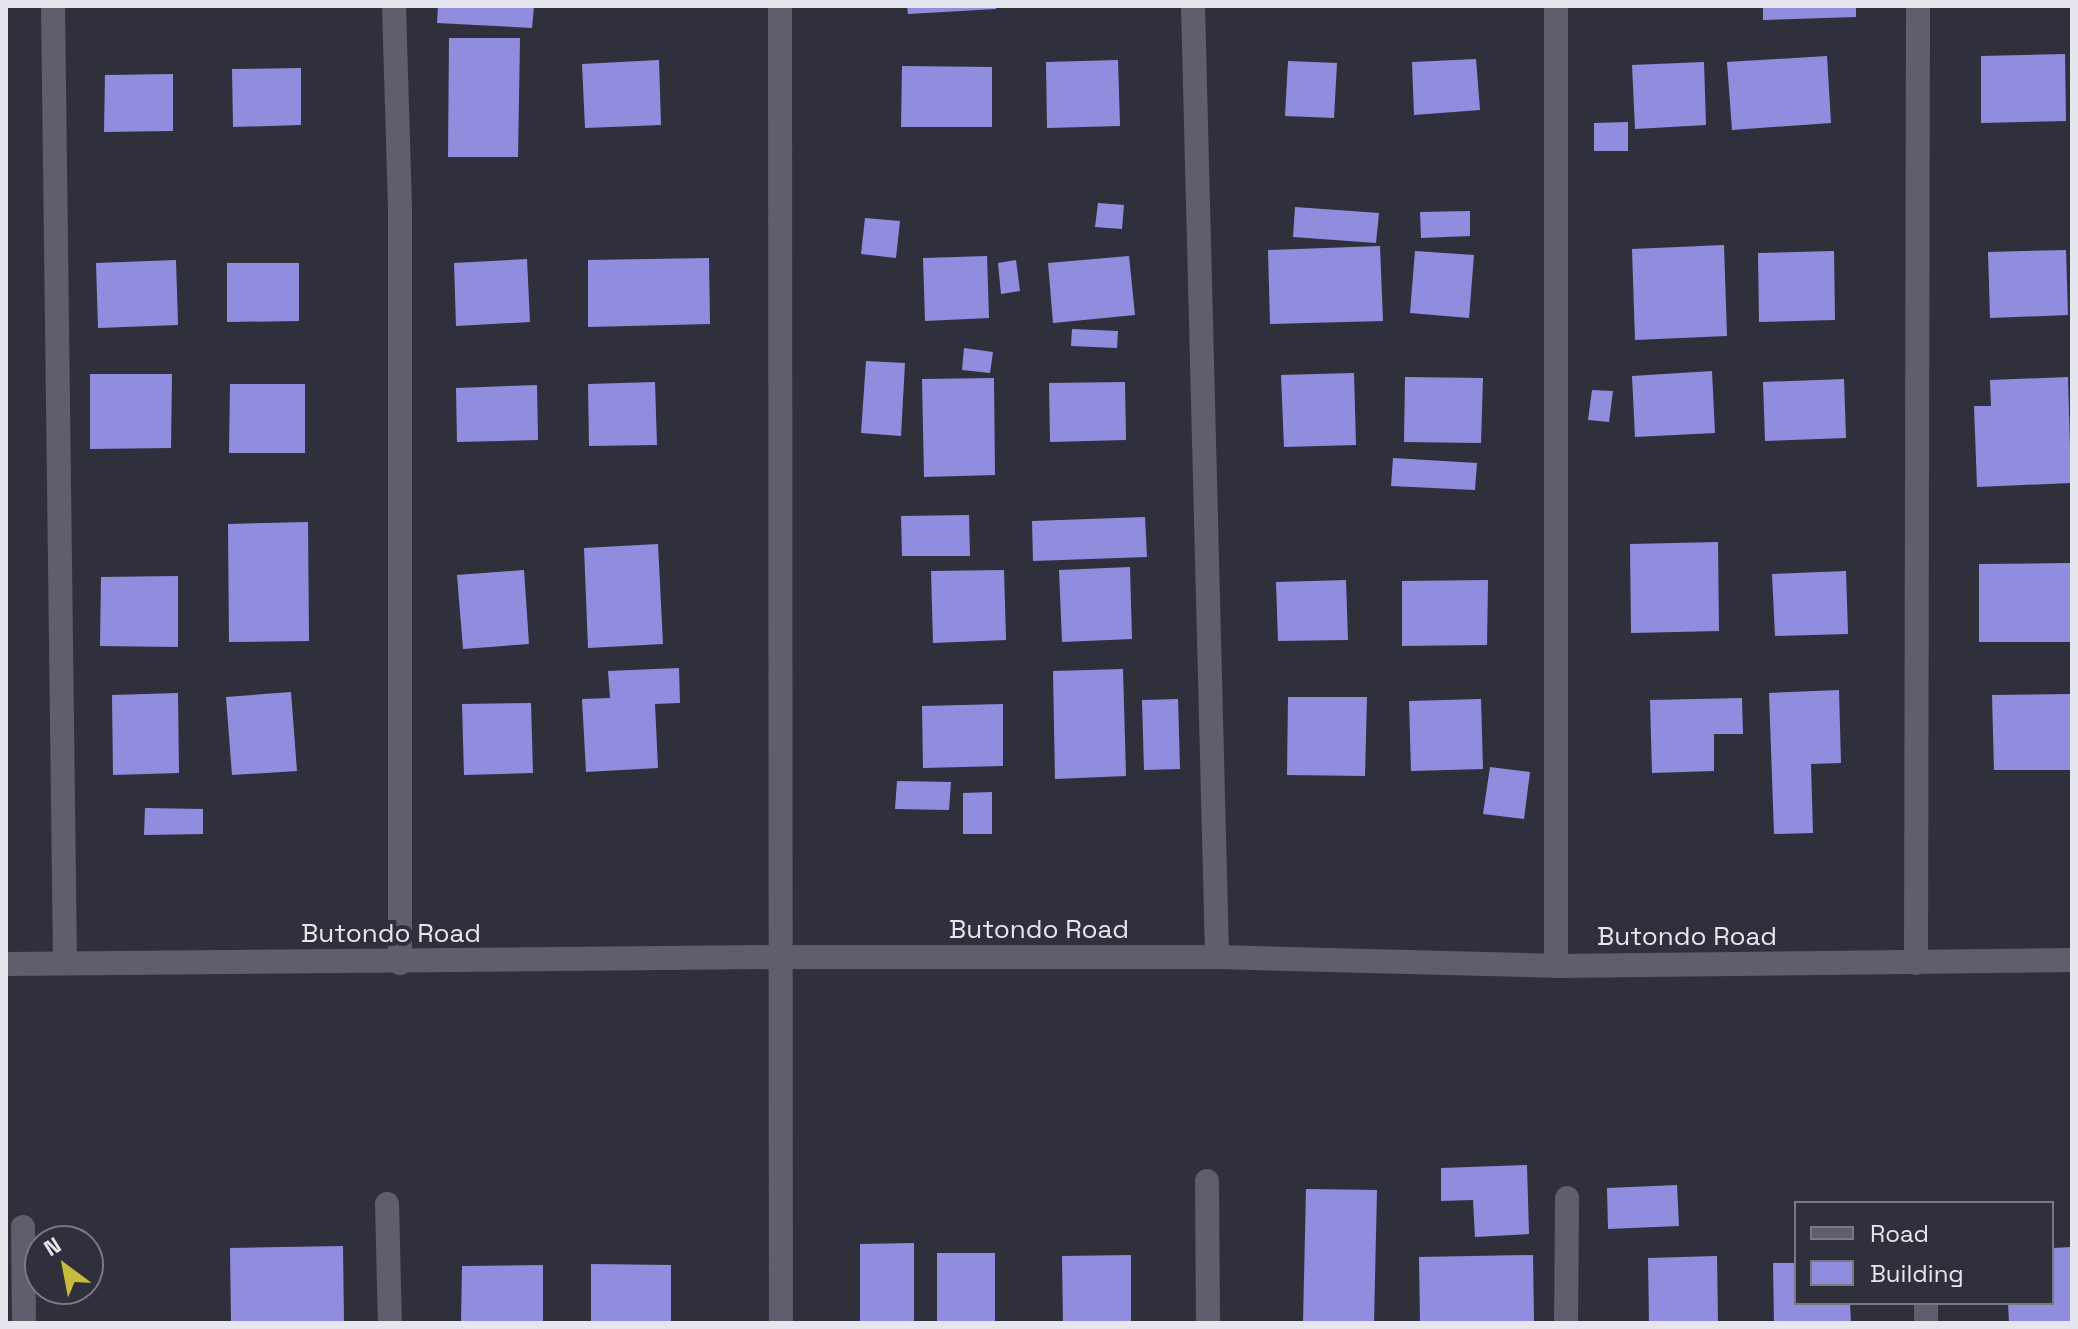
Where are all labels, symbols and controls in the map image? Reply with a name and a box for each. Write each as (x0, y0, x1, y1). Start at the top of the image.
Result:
street label: Butondo Road (949, 914, 1129, 946)
street label: Butondo Road (301, 918, 481, 950)
street label: Butondo Road (1597, 921, 1777, 953)
legend (1794, 1201, 2054, 1305)
text: Road (1870, 1218, 1929, 1249)
north arrow (24, 1225, 104, 1305)
text: N (39, 1231, 66, 1262)
text: Building (1870, 1258, 1964, 1289)

